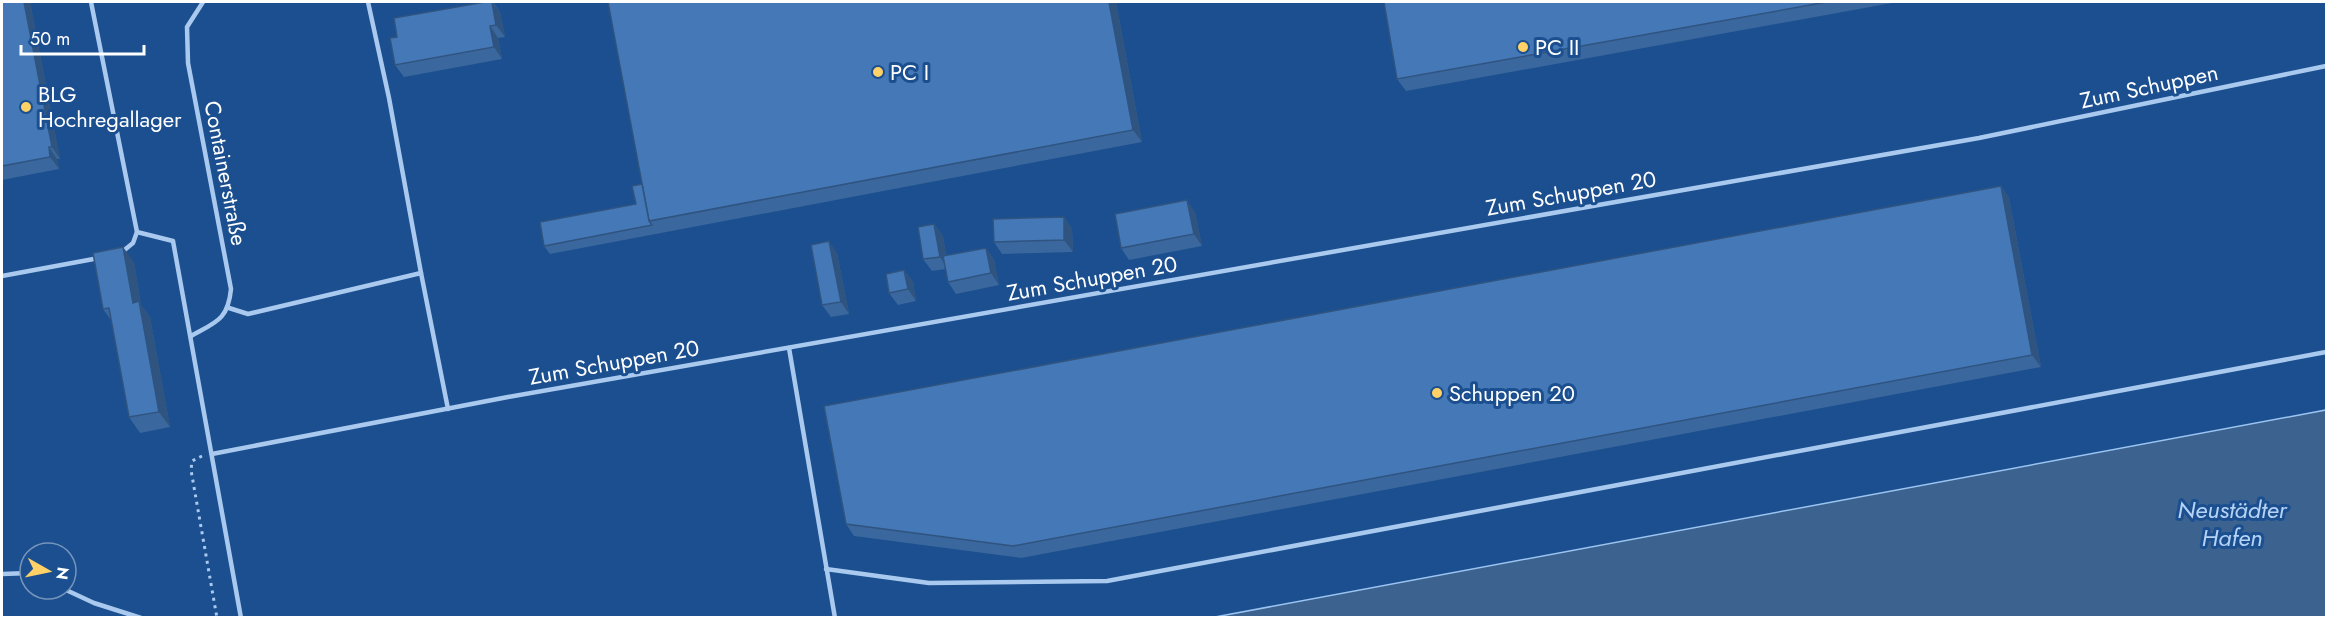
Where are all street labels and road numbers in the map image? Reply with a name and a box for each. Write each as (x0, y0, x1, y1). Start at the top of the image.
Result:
street label: Zum Schuppen (2077, 56, 2221, 116)
street label: Containerstraße (196, 98, 256, 248)
street label: Zum Schuppen 20 (1483, 162, 1659, 224)
street label: Zum Schuppen 20 (1004, 247, 1180, 309)
street label: Zum Schuppen 20 (526, 331, 702, 393)

